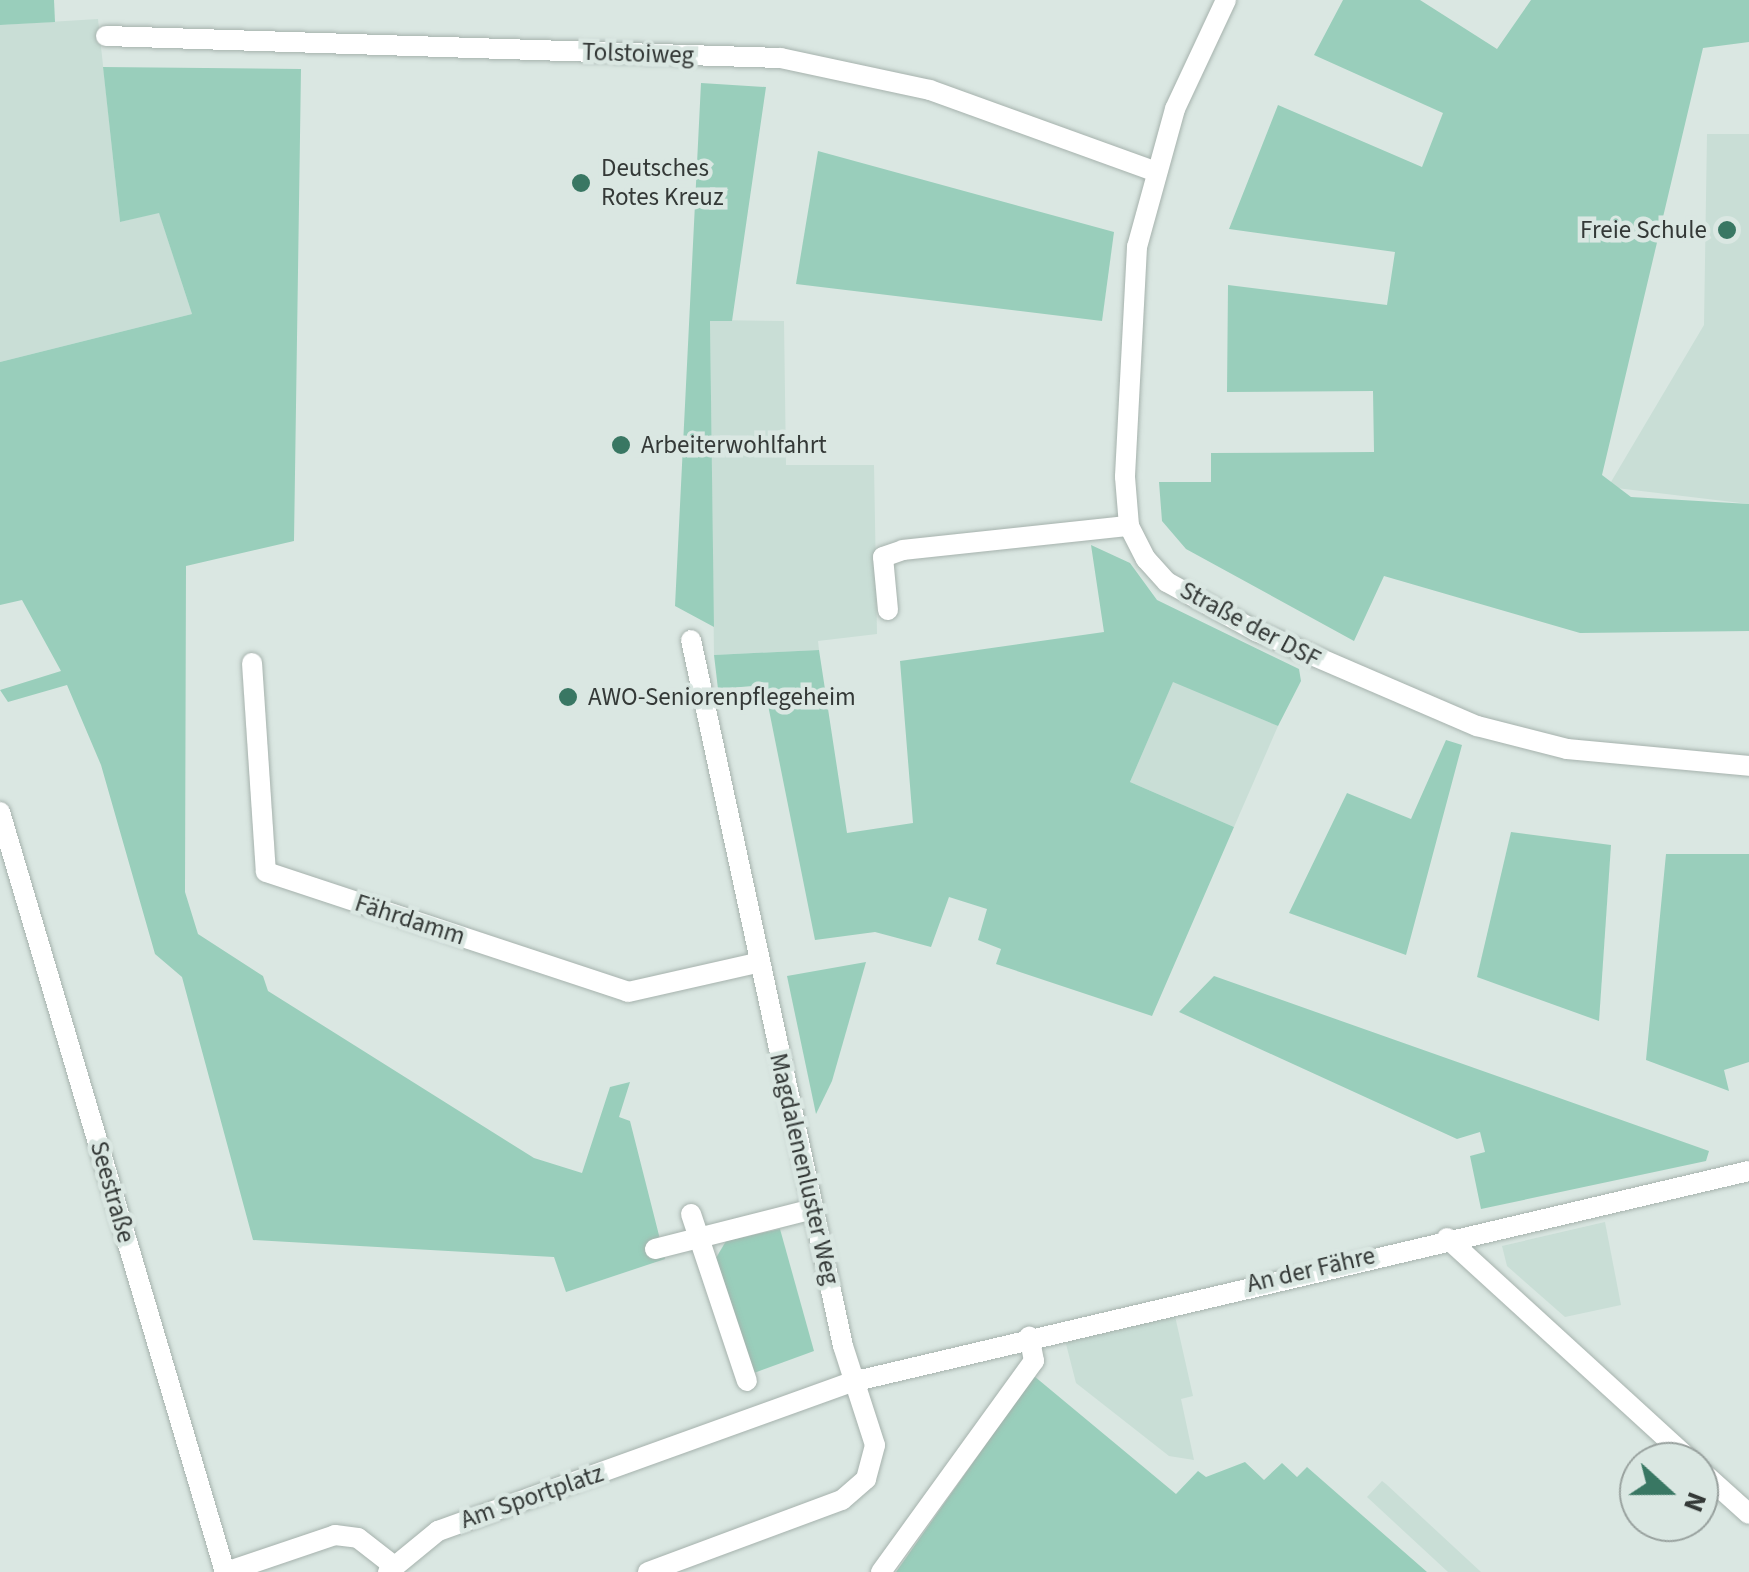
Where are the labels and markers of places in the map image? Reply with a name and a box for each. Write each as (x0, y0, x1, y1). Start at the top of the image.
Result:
place label: Deutsches Rotes Kreuz (601, 154, 724, 213)
marker: Deutsches Rotes Kreuz (570, 172, 592, 194)
place label: Freie Schule (1580, 215, 1707, 245)
marker: Freie Schule (1716, 219, 1738, 241)
place label: Arbeiterwohlfahrt (641, 430, 827, 460)
marker: Arbeiterwohlfahrt (610, 434, 632, 456)
place label: AWO-Seniorenpflegeheim (588, 682, 856, 712)
marker: AWO-Seniorenpflegeheim (557, 686, 579, 708)

